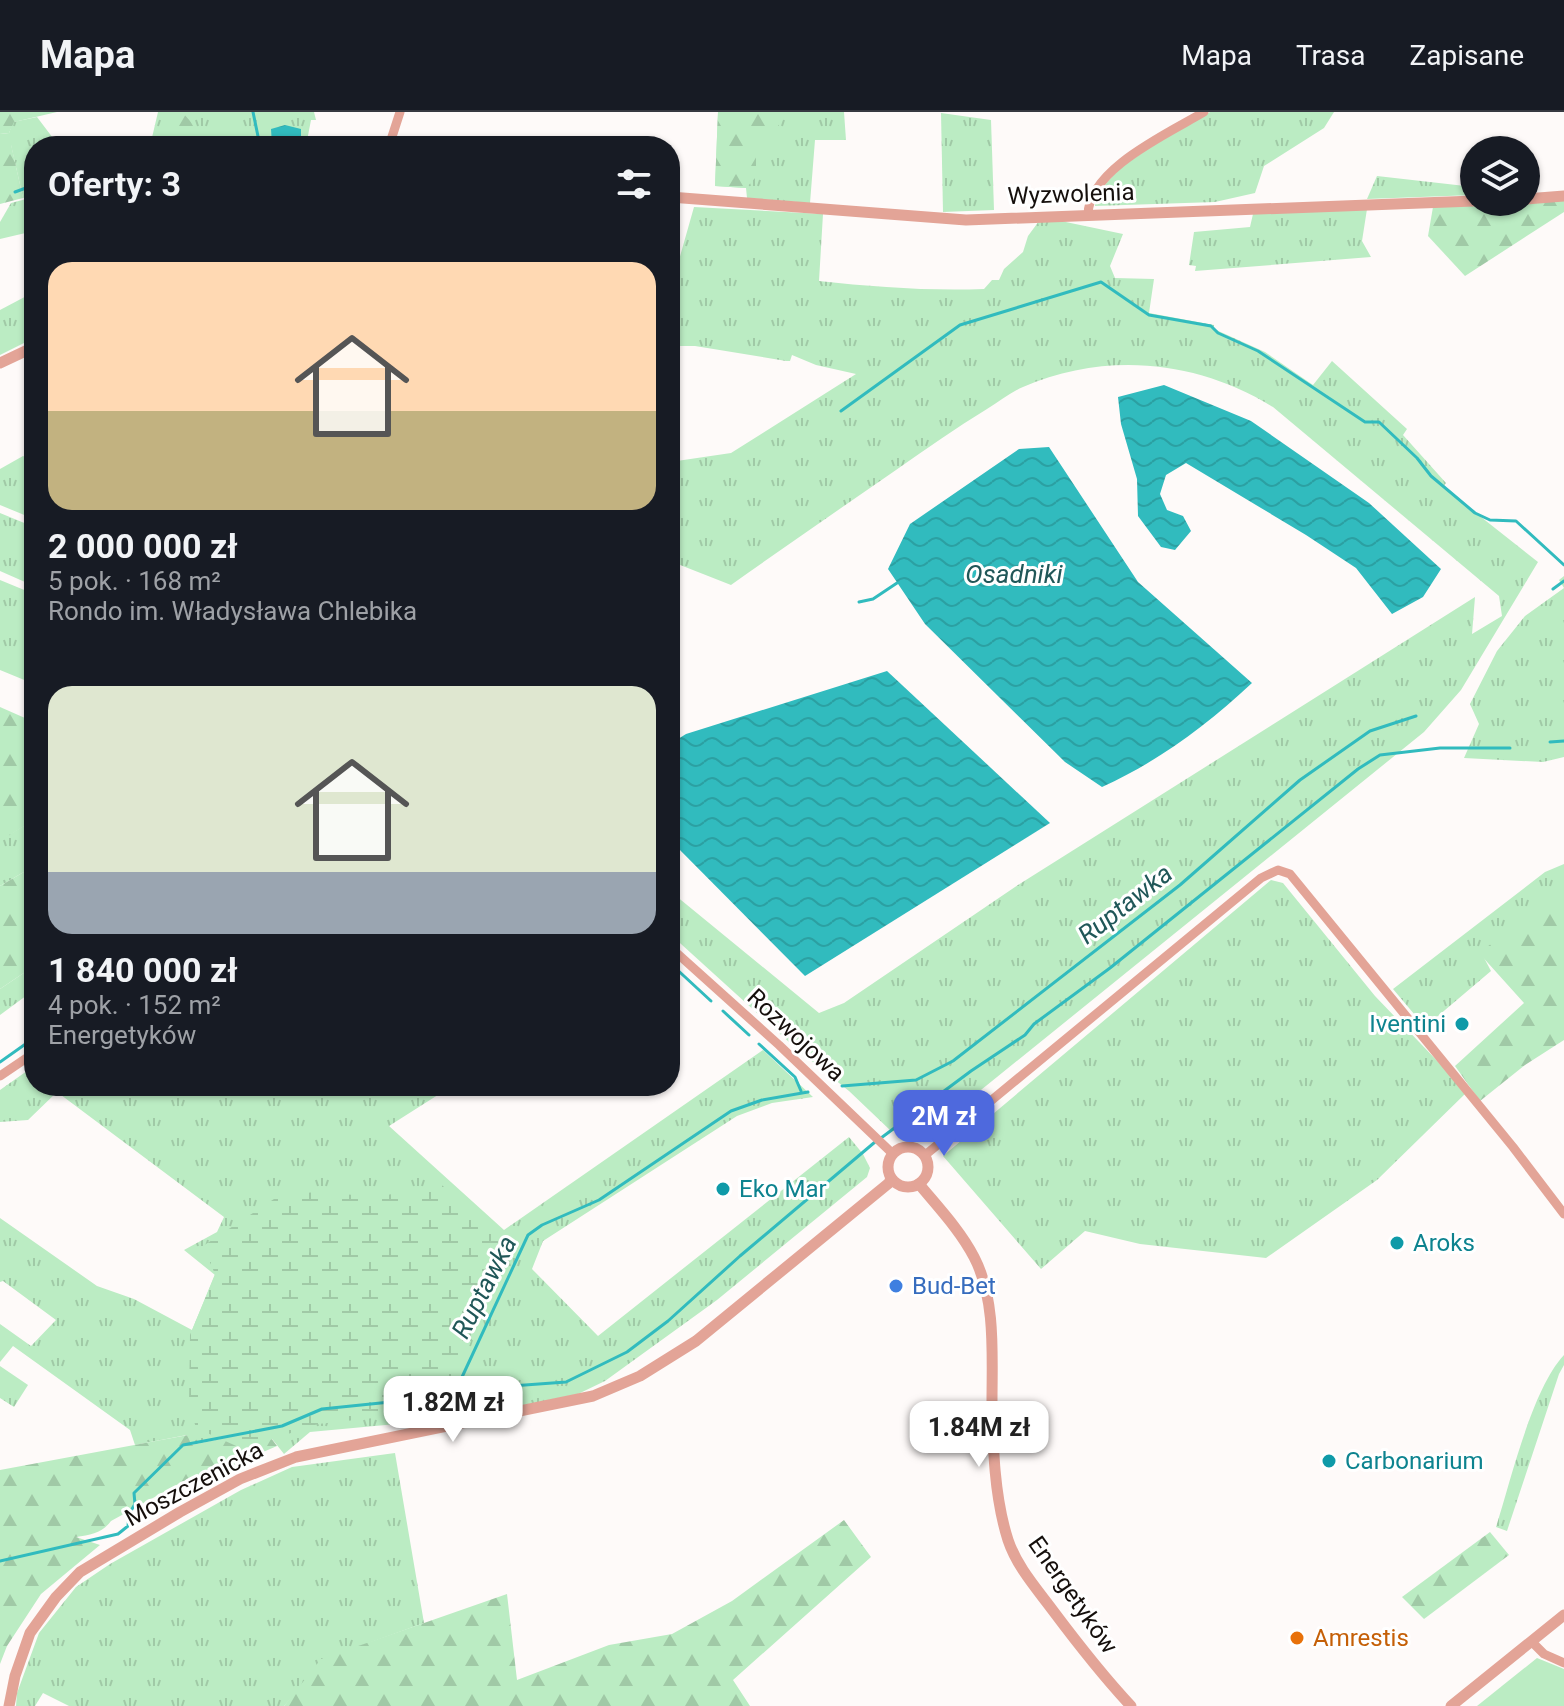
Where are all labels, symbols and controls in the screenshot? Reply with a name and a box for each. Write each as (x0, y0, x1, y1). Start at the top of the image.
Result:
text: Mapa (40, 33, 135, 77)
text: Mapa (1181, 39, 1252, 72)
text: Trasa (1296, 39, 1365, 72)
text: Zapisane (1409, 39, 1524, 72)
map controls (1460, 136, 1540, 216)
button: layers (1460, 136, 1540, 216)
icon: filters (612, 162, 656, 206)
text: Oferty: 3 (48, 164, 181, 204)
street label: Wyzwolenia (1007, 178, 1135, 210)
icon: home (280, 314, 424, 458)
text: 2 000 000 zł (48, 526, 238, 566)
water label: Osadniki (965, 559, 1064, 589)
text: 5 pok. · 168 m² (48, 566, 221, 596)
text: Rondo im. Władysława Chlebika (48, 596, 417, 626)
icon: home (280, 738, 424, 882)
water label: Ruptawka (1072, 858, 1178, 950)
text: 1 840 000 zł (48, 950, 238, 990)
street label: Rozwojowa (742, 983, 850, 1087)
text: 4 pok. · 152 m² (48, 990, 221, 1020)
place label: Iventini (1369, 1010, 1446, 1038)
marker: Iventini (1453, 1015, 1471, 1033)
text: Energetyków (48, 1020, 196, 1050)
pin: 2M zł (888, 1090, 1000, 1158)
text: 2M zł (911, 1101, 977, 1131)
place label: Eko Mar (739, 1175, 827, 1203)
marker: Eko Mar (714, 1180, 732, 1198)
place label: Aroks (1413, 1229, 1475, 1257)
water label: Ruptawka (445, 1231, 523, 1343)
marker: Aroks (1388, 1234, 1406, 1252)
place label: Bud-Bet (912, 1272, 996, 1300)
marker: Bud-Bet (887, 1277, 905, 1295)
pin: 1.82M zł (370, 1376, 536, 1444)
text: 1.82M zł (402, 1387, 504, 1417)
pin: 1.84M zł (896, 1401, 1062, 1469)
text: 1.84M zł (928, 1412, 1030, 1442)
street label: Moszczenicka (120, 1436, 268, 1532)
place label: Carbonarium (1345, 1447, 1484, 1475)
marker: Carbonarium (1320, 1452, 1338, 1470)
street label: Energetyków (1022, 1531, 1124, 1659)
place label: Amrestis (1313, 1624, 1409, 1652)
marker: Amrestis (1288, 1629, 1306, 1647)

